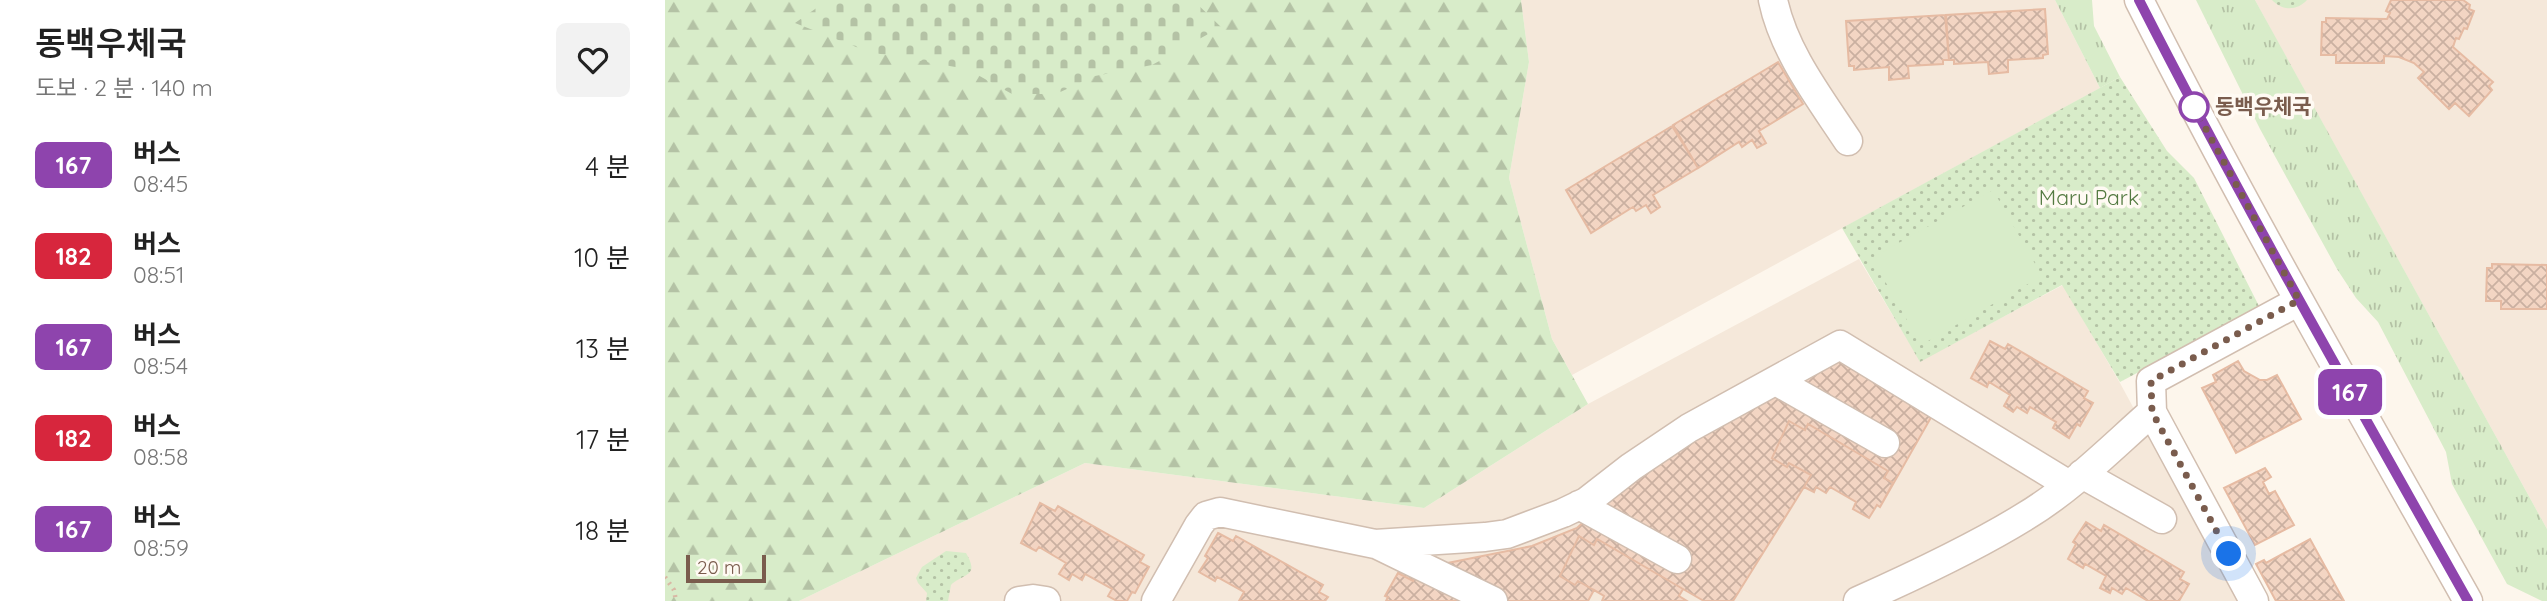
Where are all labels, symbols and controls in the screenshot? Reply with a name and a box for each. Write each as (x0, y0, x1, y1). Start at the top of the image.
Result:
text: 동백우체국 (35, 22, 187, 63)
button: heart (556, 23, 630, 97)
text: 도보 · 2 분 · 140 m (35, 73, 213, 102)
marker: 동백우체국 (2179, 92, 2209, 122)
place label: 동백우체국 (2215, 93, 2312, 119)
text: 버스 (133, 136, 181, 169)
text: 167 (56, 150, 91, 180)
text: 4 분 (585, 150, 630, 183)
text: 08:45 (133, 169, 188, 198)
park label: Maru Park (2039, 184, 2139, 210)
text: 버스 (133, 227, 181, 260)
text: 182 (55, 241, 92, 271)
text: 10 분 (574, 241, 630, 274)
text: 08:51 (133, 260, 184, 289)
text: 버스 (133, 318, 181, 351)
text: 167 (56, 332, 91, 362)
text: 13 분 (576, 332, 630, 365)
text: 08:54 (133, 351, 188, 380)
line badge: 167 (2310, 369, 2390, 415)
text: 167 (2332, 377, 2368, 407)
text: 버스 (133, 409, 181, 442)
text: 182 (55, 423, 92, 453)
text: 17 분 (576, 423, 630, 456)
text: 08:58 (133, 442, 188, 471)
text: 버스 (133, 500, 181, 533)
text: 167 (56, 514, 91, 544)
text: 18 분 (575, 514, 630, 547)
text: 08:59 (133, 533, 189, 562)
your location (2211, 536, 2246, 571)
scale bar (686, 552, 767, 584)
text: 20 m (697, 555, 741, 579)

